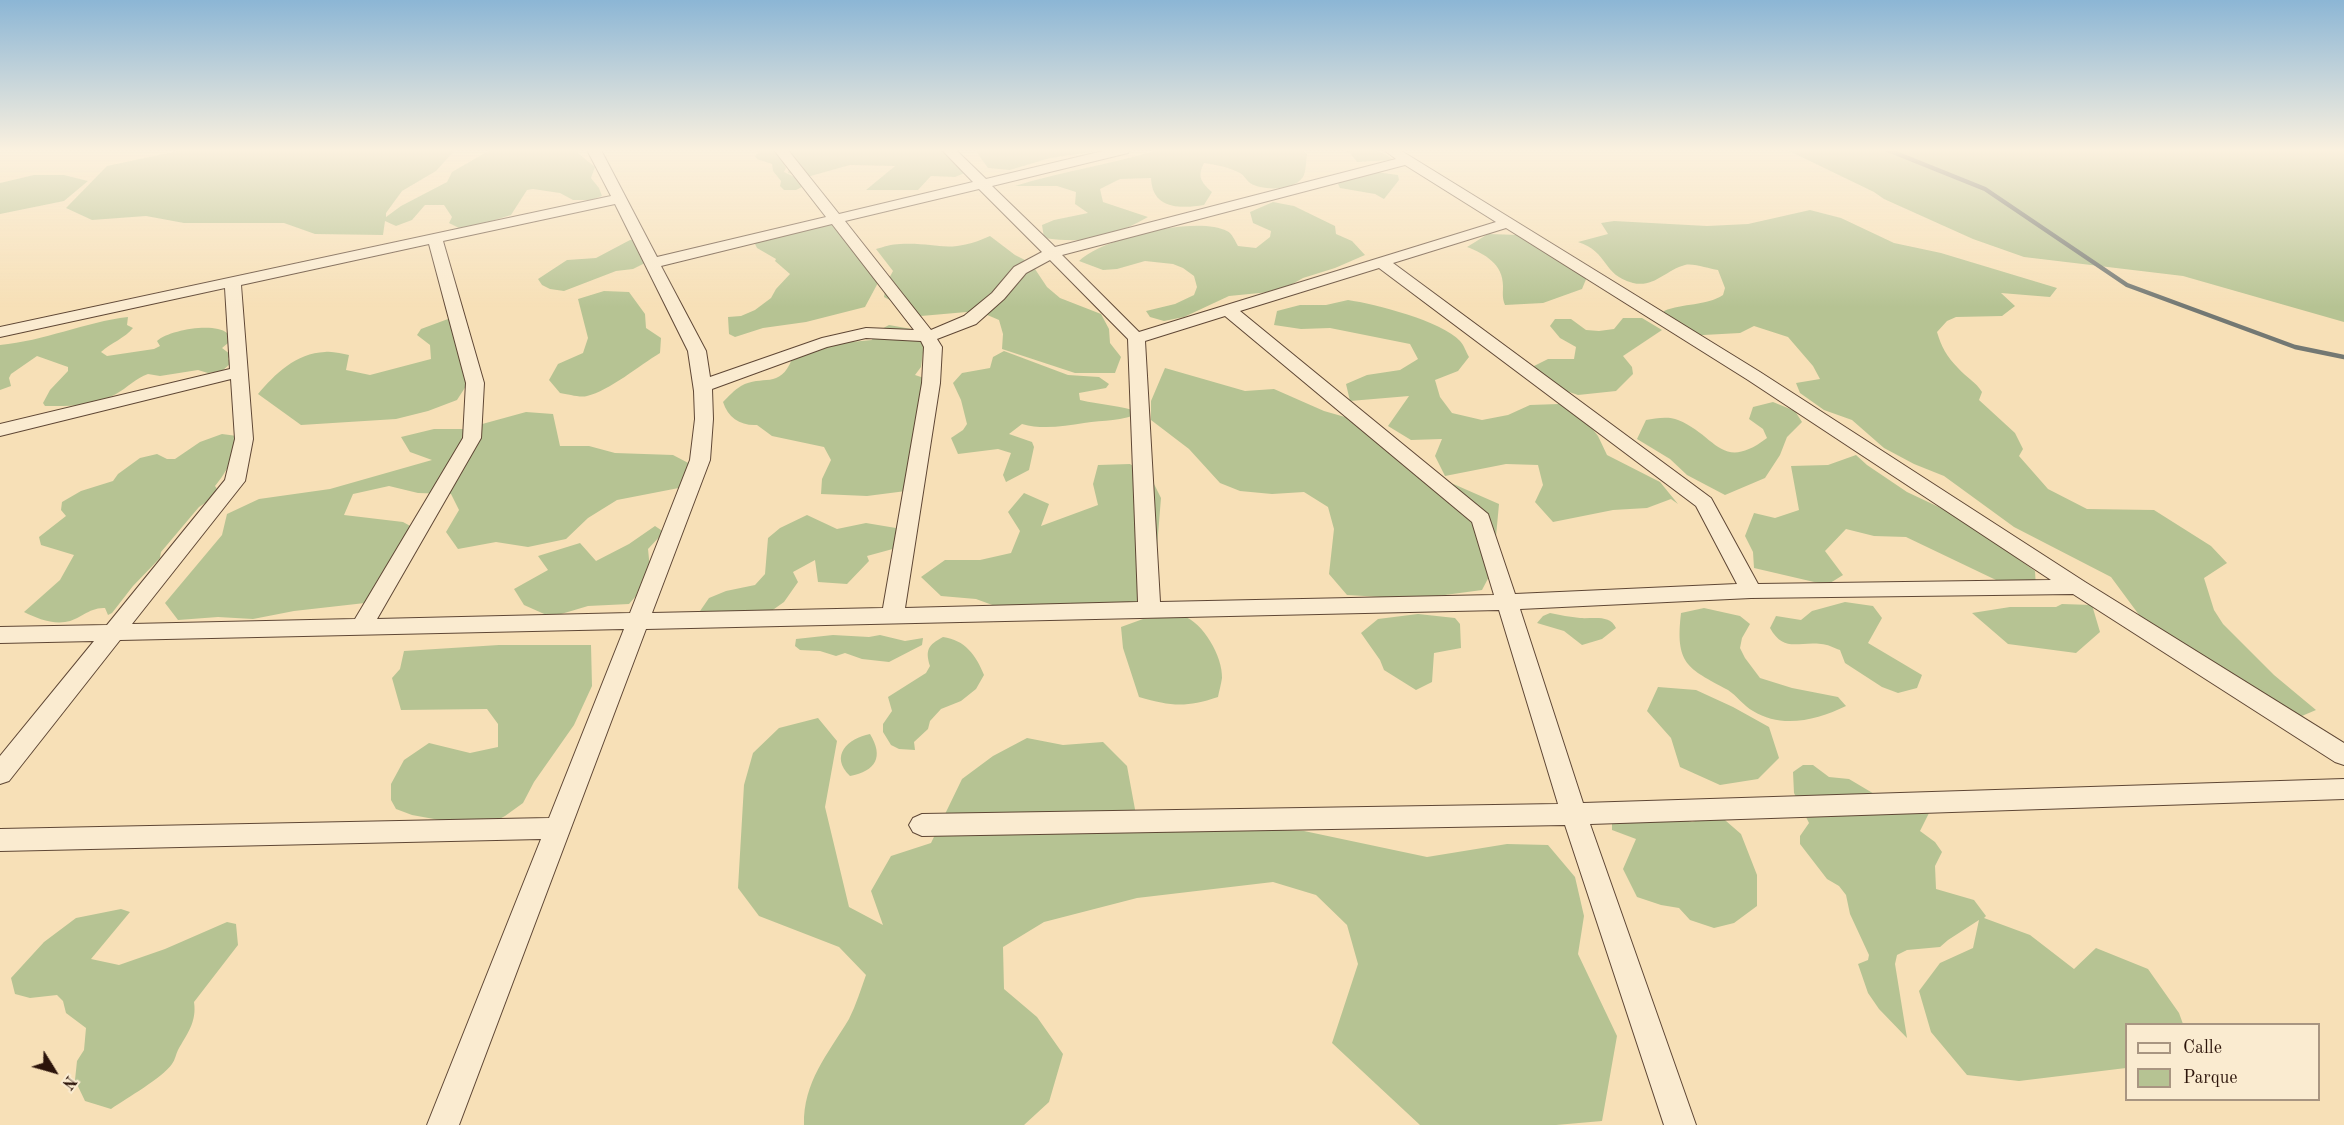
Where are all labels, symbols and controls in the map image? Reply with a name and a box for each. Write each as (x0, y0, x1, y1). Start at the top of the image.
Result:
legend (2125, 1023, 2320, 1101)
text: Calle (2183, 1039, 2222, 1057)
north arrow (24, 1041, 84, 1101)
text: Parque (2183, 1069, 2238, 1087)
text: N (58, 1072, 78, 1092)

